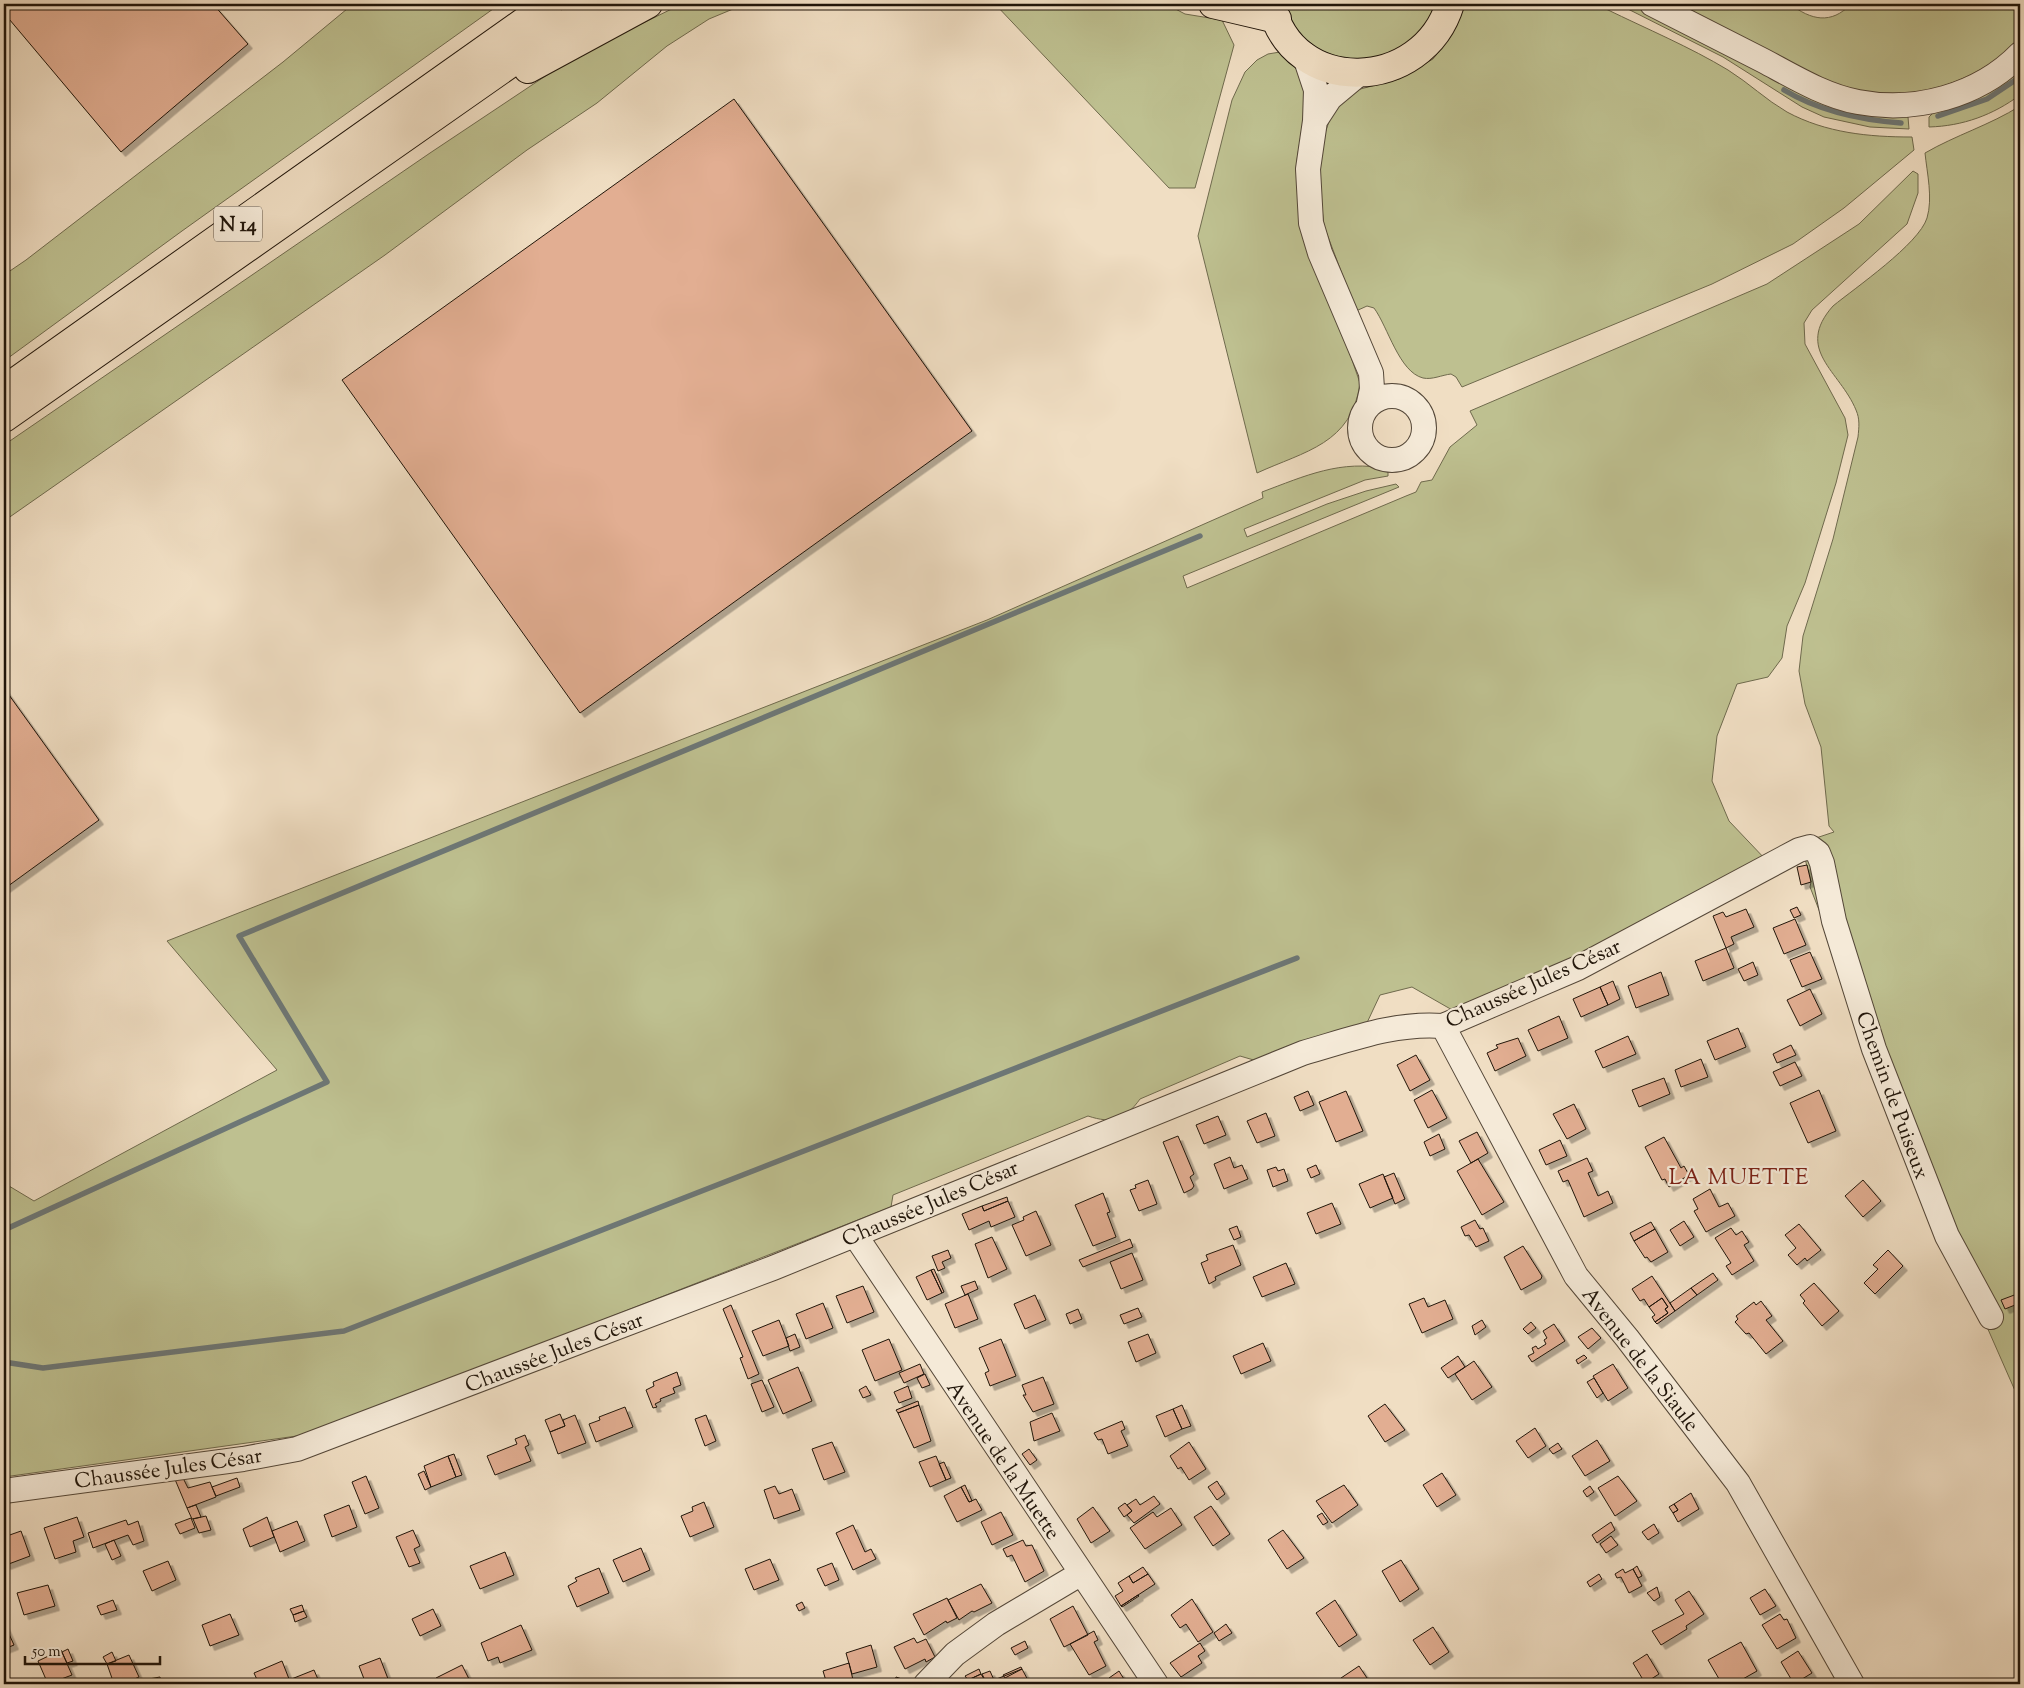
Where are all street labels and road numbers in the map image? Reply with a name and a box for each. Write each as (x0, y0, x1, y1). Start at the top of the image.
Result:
road number: N 14 (214, 206, 262, 242)
street label: Chaussée Jules César (1441, 933, 1626, 1037)
street label: Chemin de Puiseux (1847, 1008, 1935, 1184)
street label: Chaussée Jules César (838, 1154, 1024, 1256)
street label: Avenue de la Siaule (1573, 1282, 1705, 1439)
street label: Chaussée Jules César (461, 1306, 649, 1402)
street label: Avenue de la Muette (938, 1376, 1067, 1546)
street label: Chaussée Jules César (72, 1442, 264, 1498)

